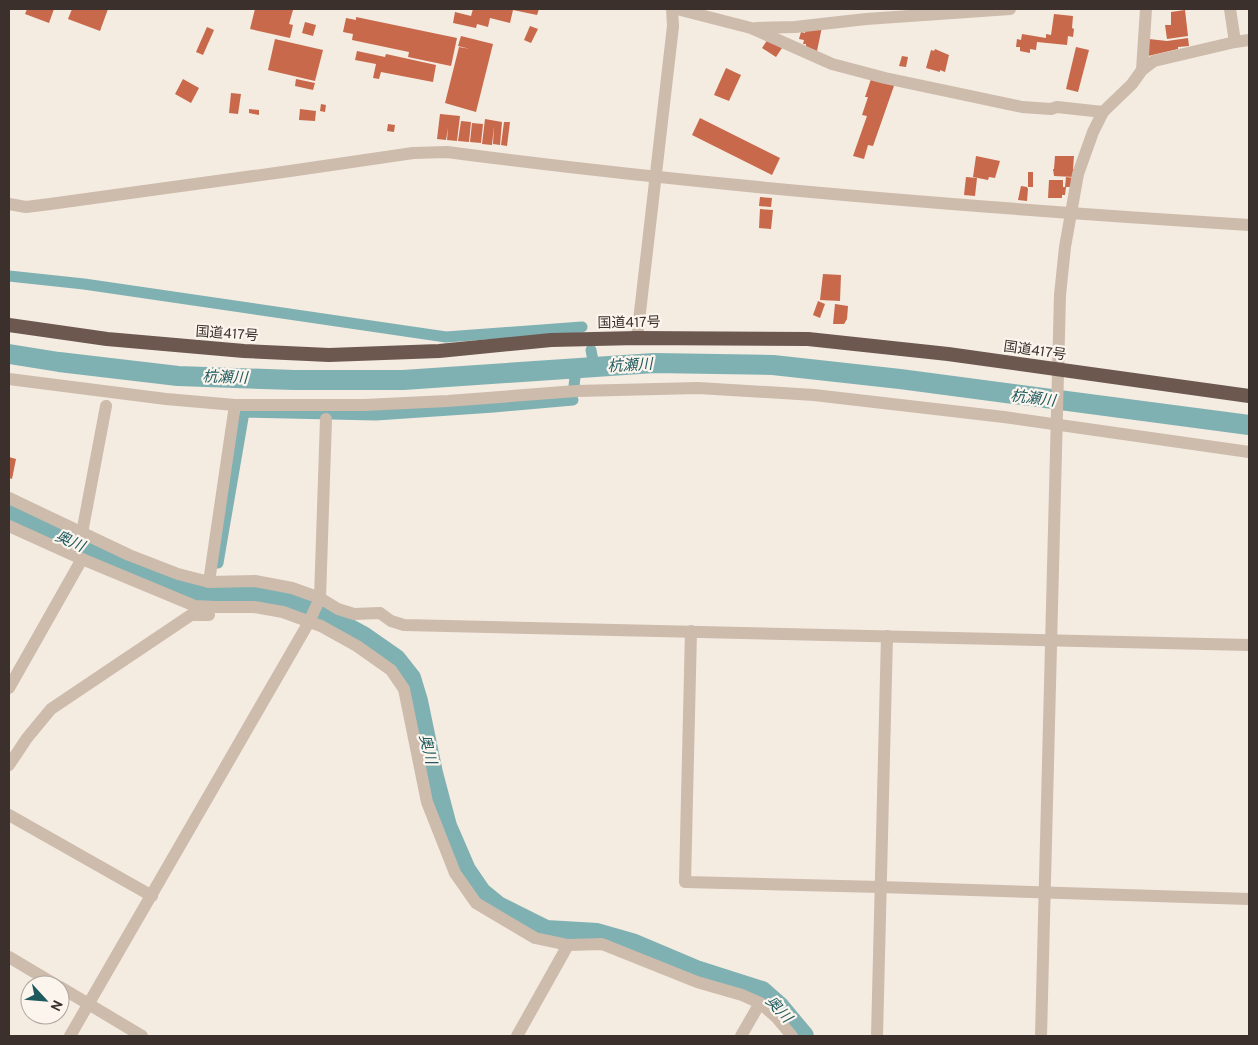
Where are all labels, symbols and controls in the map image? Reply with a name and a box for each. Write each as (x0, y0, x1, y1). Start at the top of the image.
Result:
street label: 国道417号 (597, 314, 661, 333)
street label: 国道417号 (195, 324, 259, 345)
street label: 国道417号 (1002, 339, 1067, 364)
water label: 杭瀬川 (607, 356, 655, 377)
water label: 杭瀬川 (202, 368, 250, 389)
water label: 杭瀬川 (1009, 387, 1058, 412)
water label: 奥川 (52, 528, 89, 558)
water label: 奥川 (414, 733, 440, 768)
north arrow (20, 975, 70, 1025)
water label: 奥川 (761, 993, 796, 1029)
text: N (45, 997, 65, 1013)

